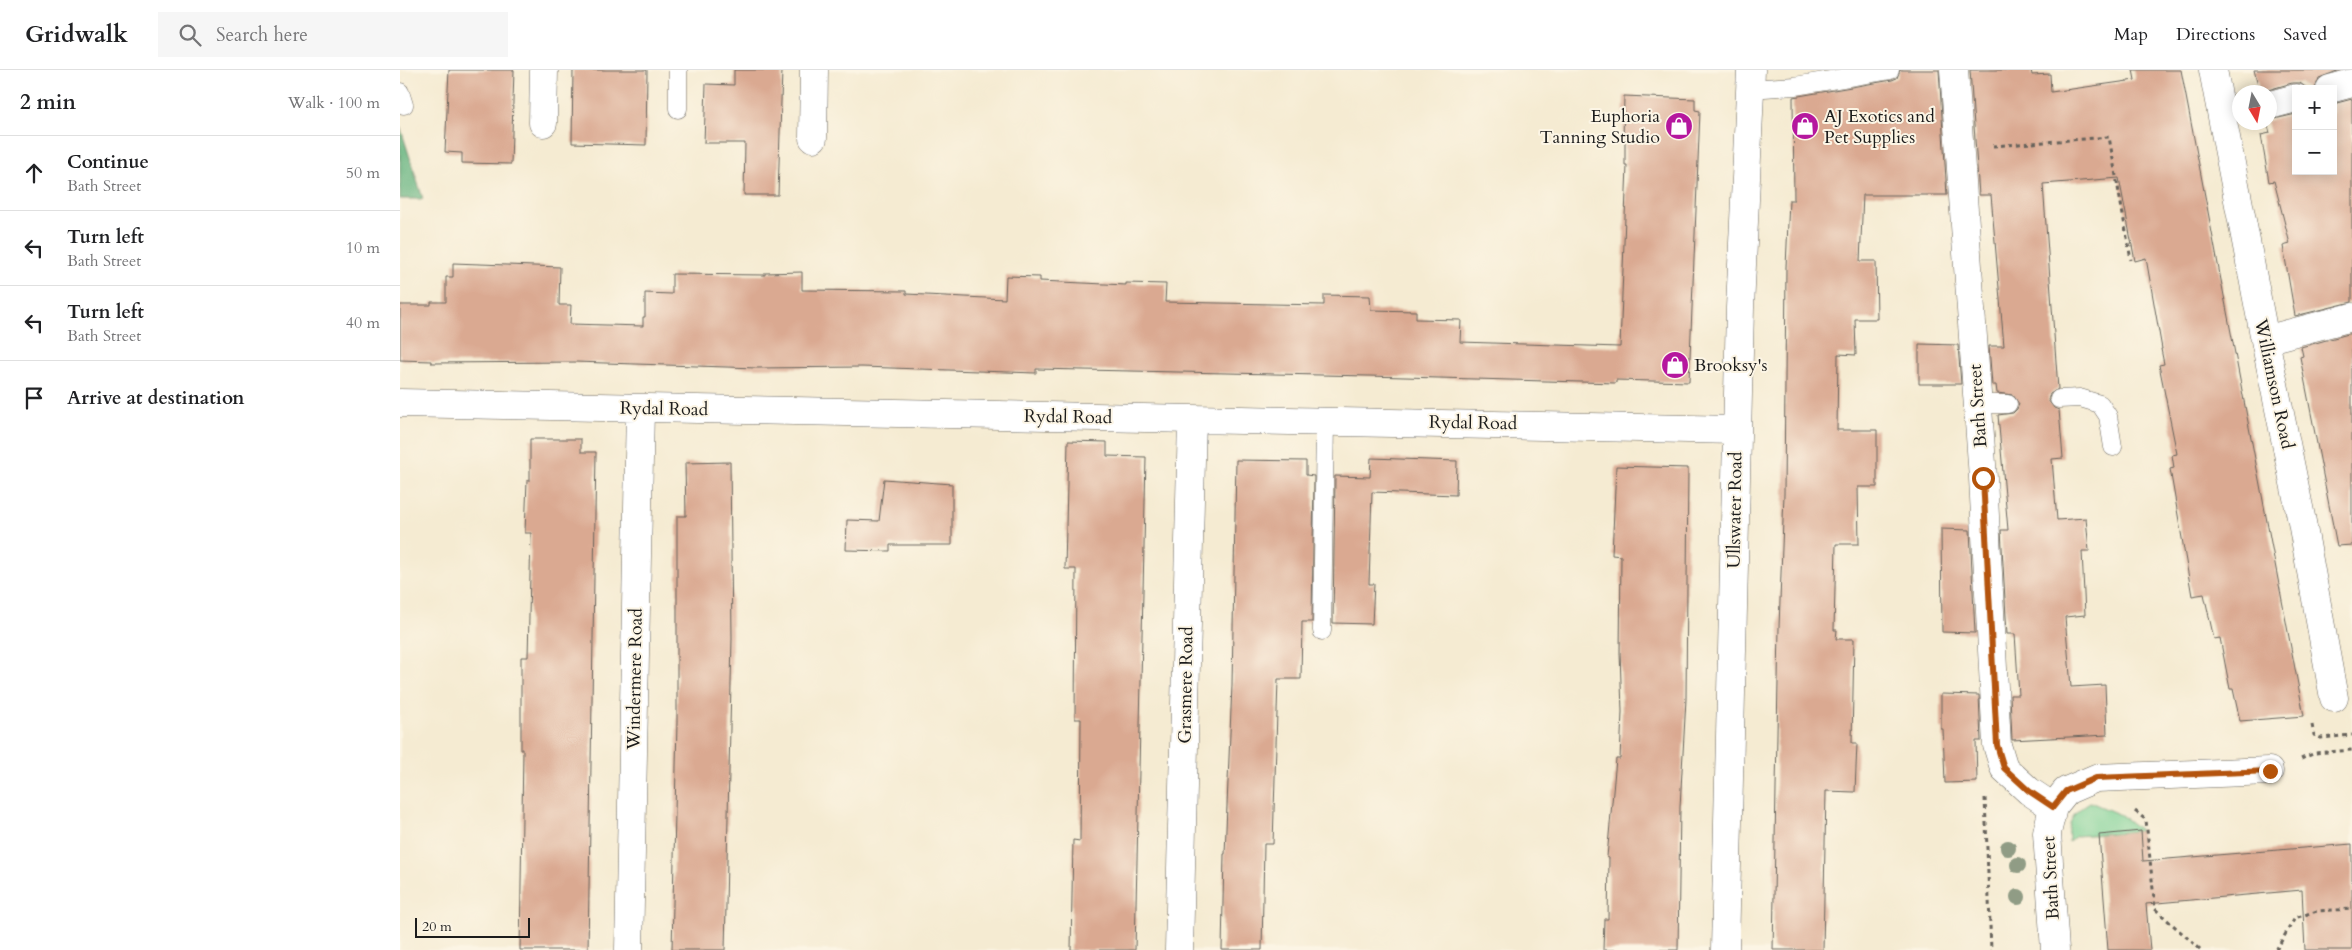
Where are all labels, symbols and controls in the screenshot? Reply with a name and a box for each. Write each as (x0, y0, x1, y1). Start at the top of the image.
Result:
search box (158, 12, 508, 57)
text: Gridwalk (25, 18, 128, 51)
icon: search (176, 21, 204, 49)
text: Search here (216, 22, 308, 48)
text: Map (2114, 22, 2148, 47)
text: Directions (2176, 22, 2255, 47)
text: Saved (2283, 22, 2327, 47)
north arrow (2232, 85, 2277, 130)
map controls (2292, 85, 2337, 175)
button: + (2292, 85, 2337, 130)
text: 2 min (20, 88, 76, 117)
text: Walk · 100 m (288, 92, 380, 114)
place label: Euphoria Tanning Studio (1539, 104, 1660, 150)
place label: AJ Exotics and Pet Supplies (1824, 104, 1935, 150)
shop icon: Euphoria Tanning Studio (1664, 111, 1694, 141)
shop icon: AJ Exotics and Pet Supplies (1790, 111, 1820, 141)
button: − (2292, 130, 2337, 175)
text: Continue (67, 149, 149, 175)
icon: ahead (20, 159, 48, 187)
text: 50 m (346, 162, 380, 184)
text: Bath Street (67, 175, 141, 197)
text: Turn left (67, 224, 144, 250)
icon: left (20, 234, 48, 262)
text: 10 m (346, 237, 380, 259)
text: Bath Street (67, 250, 141, 272)
text: Turn left (67, 299, 144, 325)
icon: left (20, 309, 48, 337)
text: 40 m (346, 312, 380, 334)
street label: Williamson Road (2248, 316, 2300, 452)
text: Bath Street (67, 325, 141, 347)
shop icon: Brooksy's (1660, 350, 1690, 380)
place label: Brooksy's (1694, 353, 1768, 378)
street label: Bath Street (1963, 363, 1993, 449)
icon: arrive (20, 384, 48, 412)
text: Arrive at destination (67, 385, 244, 411)
street label: Rydal Road (620, 396, 709, 422)
street label: Rydal Road (1024, 404, 1113, 430)
street label: Rydal Road (1429, 410, 1518, 436)
street label: Ullswater Road (1721, 451, 1749, 569)
route start (1972, 467, 1995, 490)
street label: Windermere Road (621, 607, 649, 751)
street label: Grasmere Road (1172, 626, 1200, 744)
route end (2259, 760, 2282, 783)
street label: Bath Street (2036, 835, 2066, 920)
scale bar (415, 915, 530, 938)
text: 20 m (422, 917, 452, 936)

